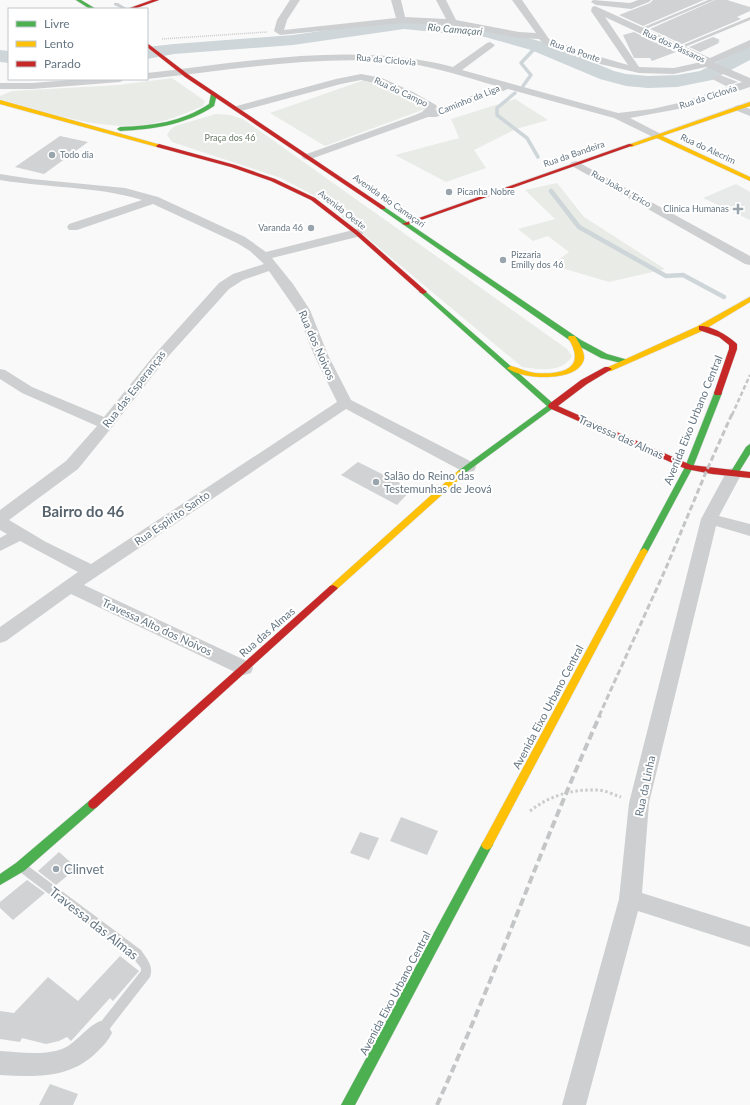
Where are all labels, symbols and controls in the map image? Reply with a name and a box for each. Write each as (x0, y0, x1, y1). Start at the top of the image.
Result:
legend (8, 8, 148, 80)
text: Livre (44, 16, 70, 31)
water label: Rio Camaçari (427, 21, 484, 37)
street label: Rua dos Pássaros (641, 26, 707, 65)
text: Lento (44, 36, 74, 51)
street label: Rua da Ponte (549, 37, 602, 64)
street label: Rua da Ciclovia (356, 51, 416, 68)
text: Parado (44, 56, 81, 71)
street label: Rua do Campo (373, 74, 430, 109)
street label: Caminho da Liga (437, 82, 501, 117)
street label: Rua da Ciclovia (678, 82, 738, 111)
street label: Rua do Alecrim (679, 131, 737, 166)
park label: Praça dos 46 (205, 132, 255, 143)
street label: Rua da Bandeira (542, 138, 606, 169)
place label: Todo dia (60, 149, 93, 160)
marker: Todo dia (47, 150, 57, 160)
street label: Rua João d 'Erico (589, 168, 653, 210)
street label: Avenida Rio Camaçari (351, 172, 428, 230)
place label: Picanha Nobre (457, 186, 515, 197)
street label: Avenida Oeste (316, 187, 369, 232)
marker: Picanha Nobre (444, 187, 454, 197)
place label: Clinica Humanas (663, 203, 729, 214)
marker: Clinica Humanas (732, 203, 744, 215)
place label: Varanda 46 (258, 222, 303, 233)
marker: Varanda 46 (306, 223, 316, 233)
place label: Pizzaria Emilly dos 46 (511, 249, 563, 270)
marker: Pizzaria Emilly dos 46 (498, 255, 508, 265)
street label: Rua dos Noivos (296, 308, 339, 382)
street label: Rua das Esperanças (99, 347, 168, 430)
street label: Avenida Eixo Urbano Central (661, 353, 725, 486)
street label: Travessa das Almas (577, 412, 666, 461)
place label: Salão do Reino das Testemunhas de Jeová (384, 469, 492, 495)
marker: Salão do Reino das Testemunhas de Jeová (371, 477, 381, 487)
street label: Rua Espirito Santo (132, 488, 212, 548)
district label: Bairro do 46 (42, 502, 125, 520)
street label: Travessa Alto dos Noivos (100, 595, 215, 658)
street label: Rua das Almas (236, 604, 297, 659)
street label: Avenida Eixo Urbano Central (509, 643, 586, 771)
street label: Rua da Linha (632, 754, 657, 817)
place label: Clinvet (64, 861, 104, 877)
marker: Clinvet (51, 864, 61, 874)
street label: Travessa das Almas (46, 883, 142, 963)
street label: Avenida Eixo Urbano Central (356, 929, 433, 1057)

